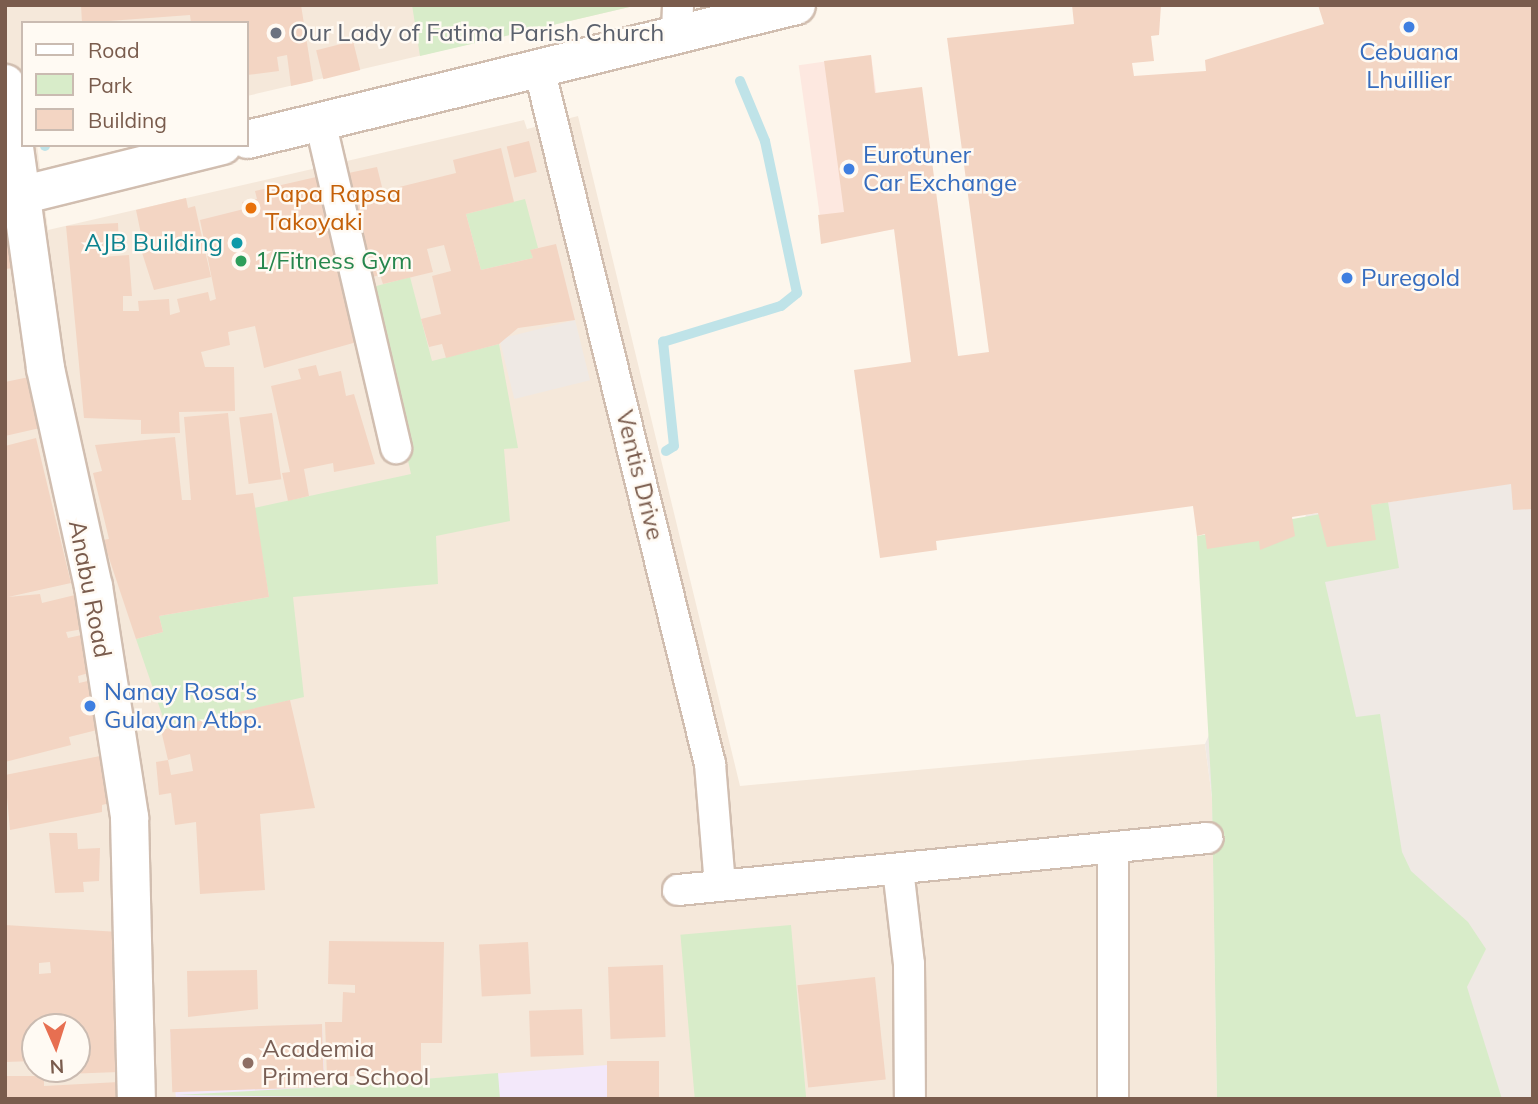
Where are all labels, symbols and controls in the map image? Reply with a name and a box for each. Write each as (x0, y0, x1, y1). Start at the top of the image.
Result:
place label: Our Lady of Fatima Parish Church (290, 19, 664, 47)
marker: Cebuana Lhuillier (1401, 19, 1417, 35)
legend (21, 21, 248, 147)
marker: Our Lady of Fatima Parish Church (268, 25, 284, 41)
text: Road (88, 37, 139, 63)
place label: Cebuana Lhuillier (1359, 38, 1459, 94)
text: Park (88, 72, 132, 98)
text: Building (88, 107, 167, 133)
place label: Eurotuner Car Exchange (863, 141, 1017, 197)
marker: Eurotuner Car Exchange (841, 161, 857, 177)
place label: Papa Rapsa Takoyaki (265, 180, 401, 236)
marker: Papa Rapsa Takoyaki (243, 200, 259, 216)
place label: AJB Building (84, 229, 223, 257)
marker: AJB Building (229, 235, 245, 251)
place label: 1/Fitness Gym (255, 247, 412, 275)
marker: 1/Fitness Gym (233, 253, 249, 269)
place label: Puregold (1361, 264, 1460, 292)
marker: Puregold (1339, 270, 1355, 286)
street label: Ventis Drive (610, 407, 670, 543)
street label: Anabu Road (63, 518, 117, 660)
place label: Nanay Rosa's Gulayan Atbp. (104, 678, 262, 734)
marker: Nanay Rosa's Gulayan Atbp. (82, 698, 98, 714)
north arrow (21, 1013, 91, 1083)
place label: Academia Primera School (262, 1035, 429, 1091)
text: N (49, 1055, 65, 1079)
marker: Academia Primera School (240, 1055, 256, 1071)

